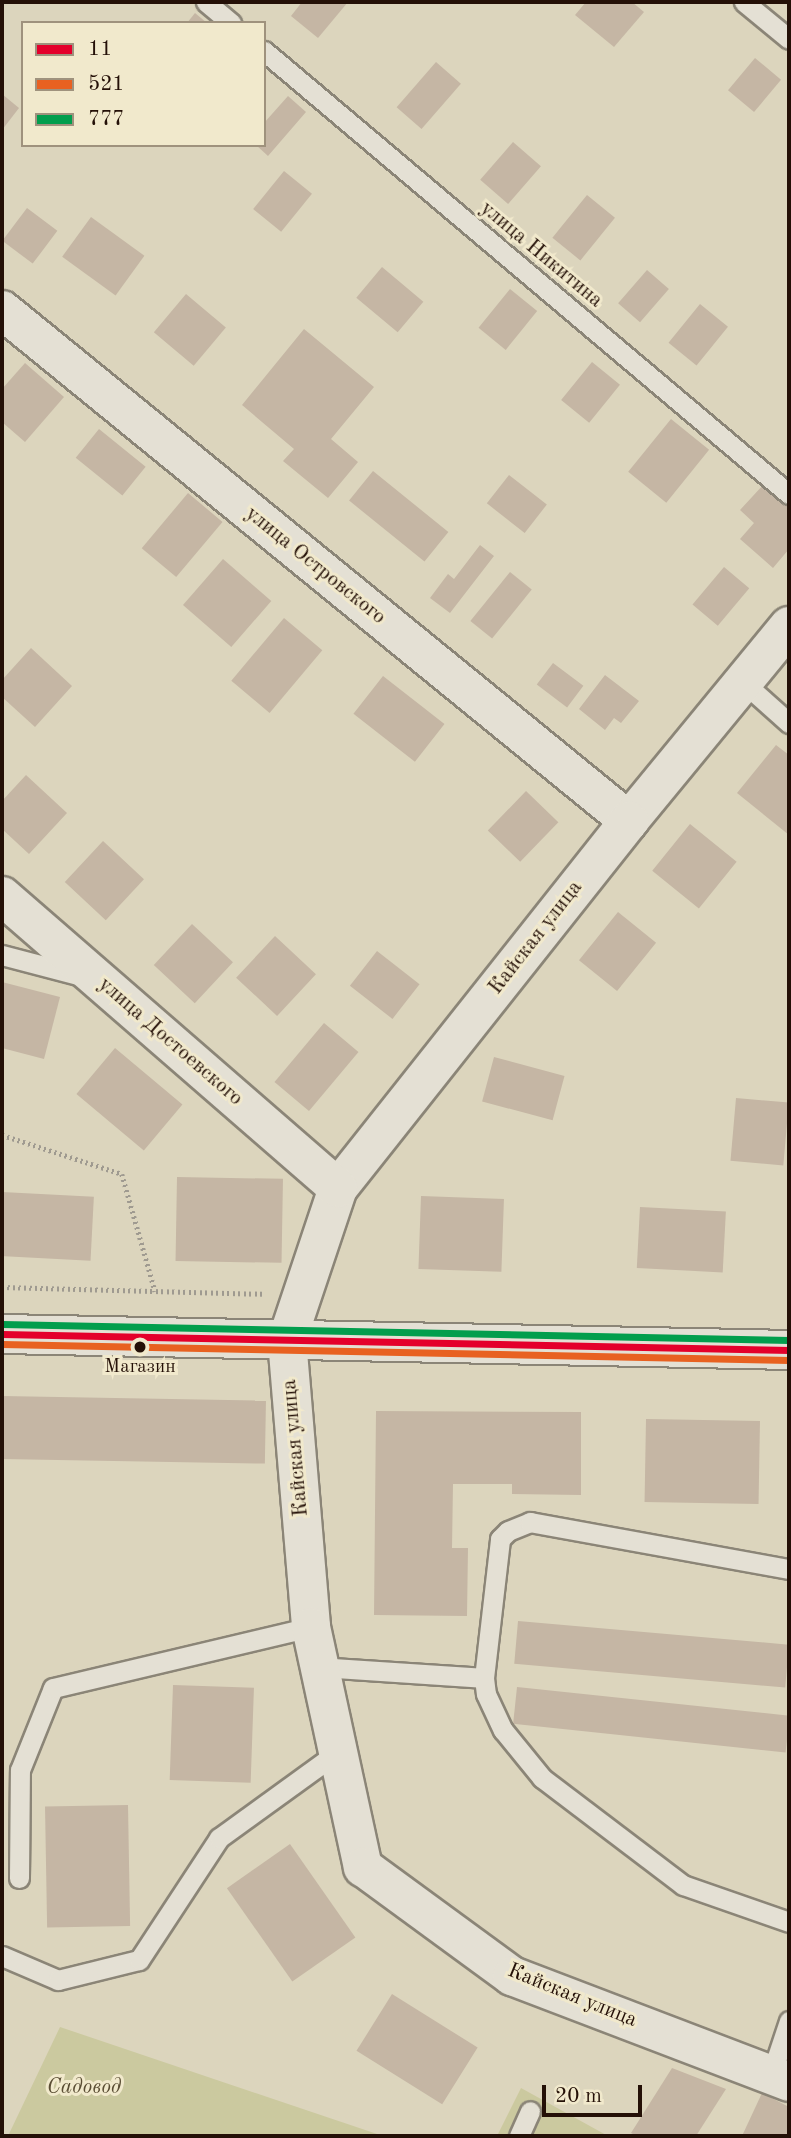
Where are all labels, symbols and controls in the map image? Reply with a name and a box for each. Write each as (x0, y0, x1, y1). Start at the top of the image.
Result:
legend (21, 21, 266, 147)
text: 11 (88, 39, 112, 60)
text: 521 (88, 74, 125, 95)
text: 777 (88, 109, 125, 130)
street label: улица Никитина (475, 196, 607, 314)
street label: улица Островского (240, 502, 390, 630)
street label: Кайская улица (484, 876, 588, 1000)
street label: улица Достоевского (93, 972, 247, 1112)
marker: Магазин (133, 1340, 147, 1354)
place label: Магазин (104, 1357, 176, 1379)
street label: Кайская улица (277, 1378, 315, 1518)
street label: Кайская улица (504, 1959, 640, 2033)
scale bar (546, 2072, 646, 2116)
park label: Садовод (47, 2075, 121, 2101)
text: 20 m (555, 2086, 602, 2107)

